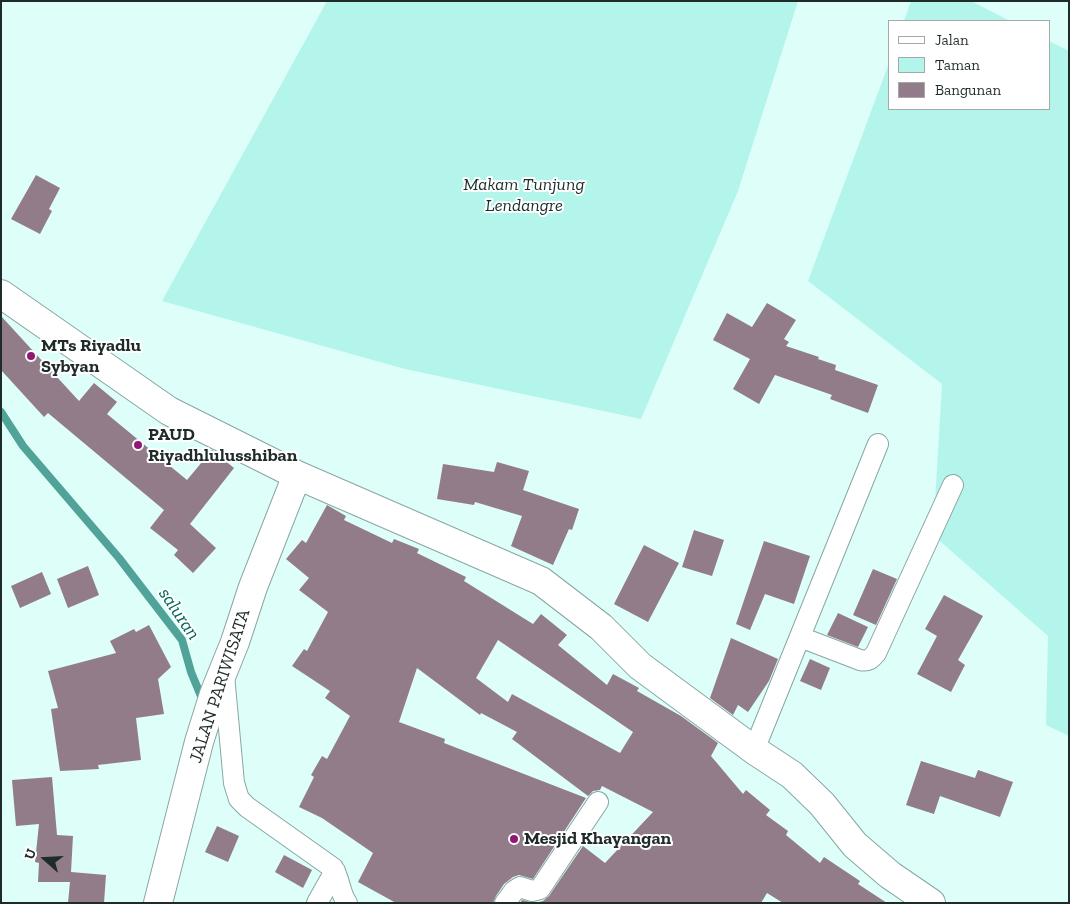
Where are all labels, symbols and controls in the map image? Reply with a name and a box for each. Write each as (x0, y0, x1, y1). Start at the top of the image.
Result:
legend (888, 20, 1050, 110)
text: Jalan (935, 31, 969, 49)
text: Taman (935, 56, 980, 74)
text: Bangunan (935, 81, 1001, 99)
park label: Makam Tunjung Lendangre (463, 174, 585, 216)
place label: MTs Riyadlu Sybyan (41, 335, 141, 378)
marker: MTs Riyadlu Sybyan (25, 350, 37, 362)
place label: PAUD Riyadhlulusshiban (148, 424, 297, 466)
marker: PAUD Riyadhlulusshiban (132, 439, 144, 451)
water label: saluran (153, 584, 205, 644)
street label: JALAN PARIWISATA (185, 606, 255, 766)
place label: Mesjid Khayangan (524, 828, 671, 850)
marker: Mesjid Khayangan (508, 833, 520, 845)
north arrow (20, 834, 70, 884)
text: U (21, 846, 40, 861)

